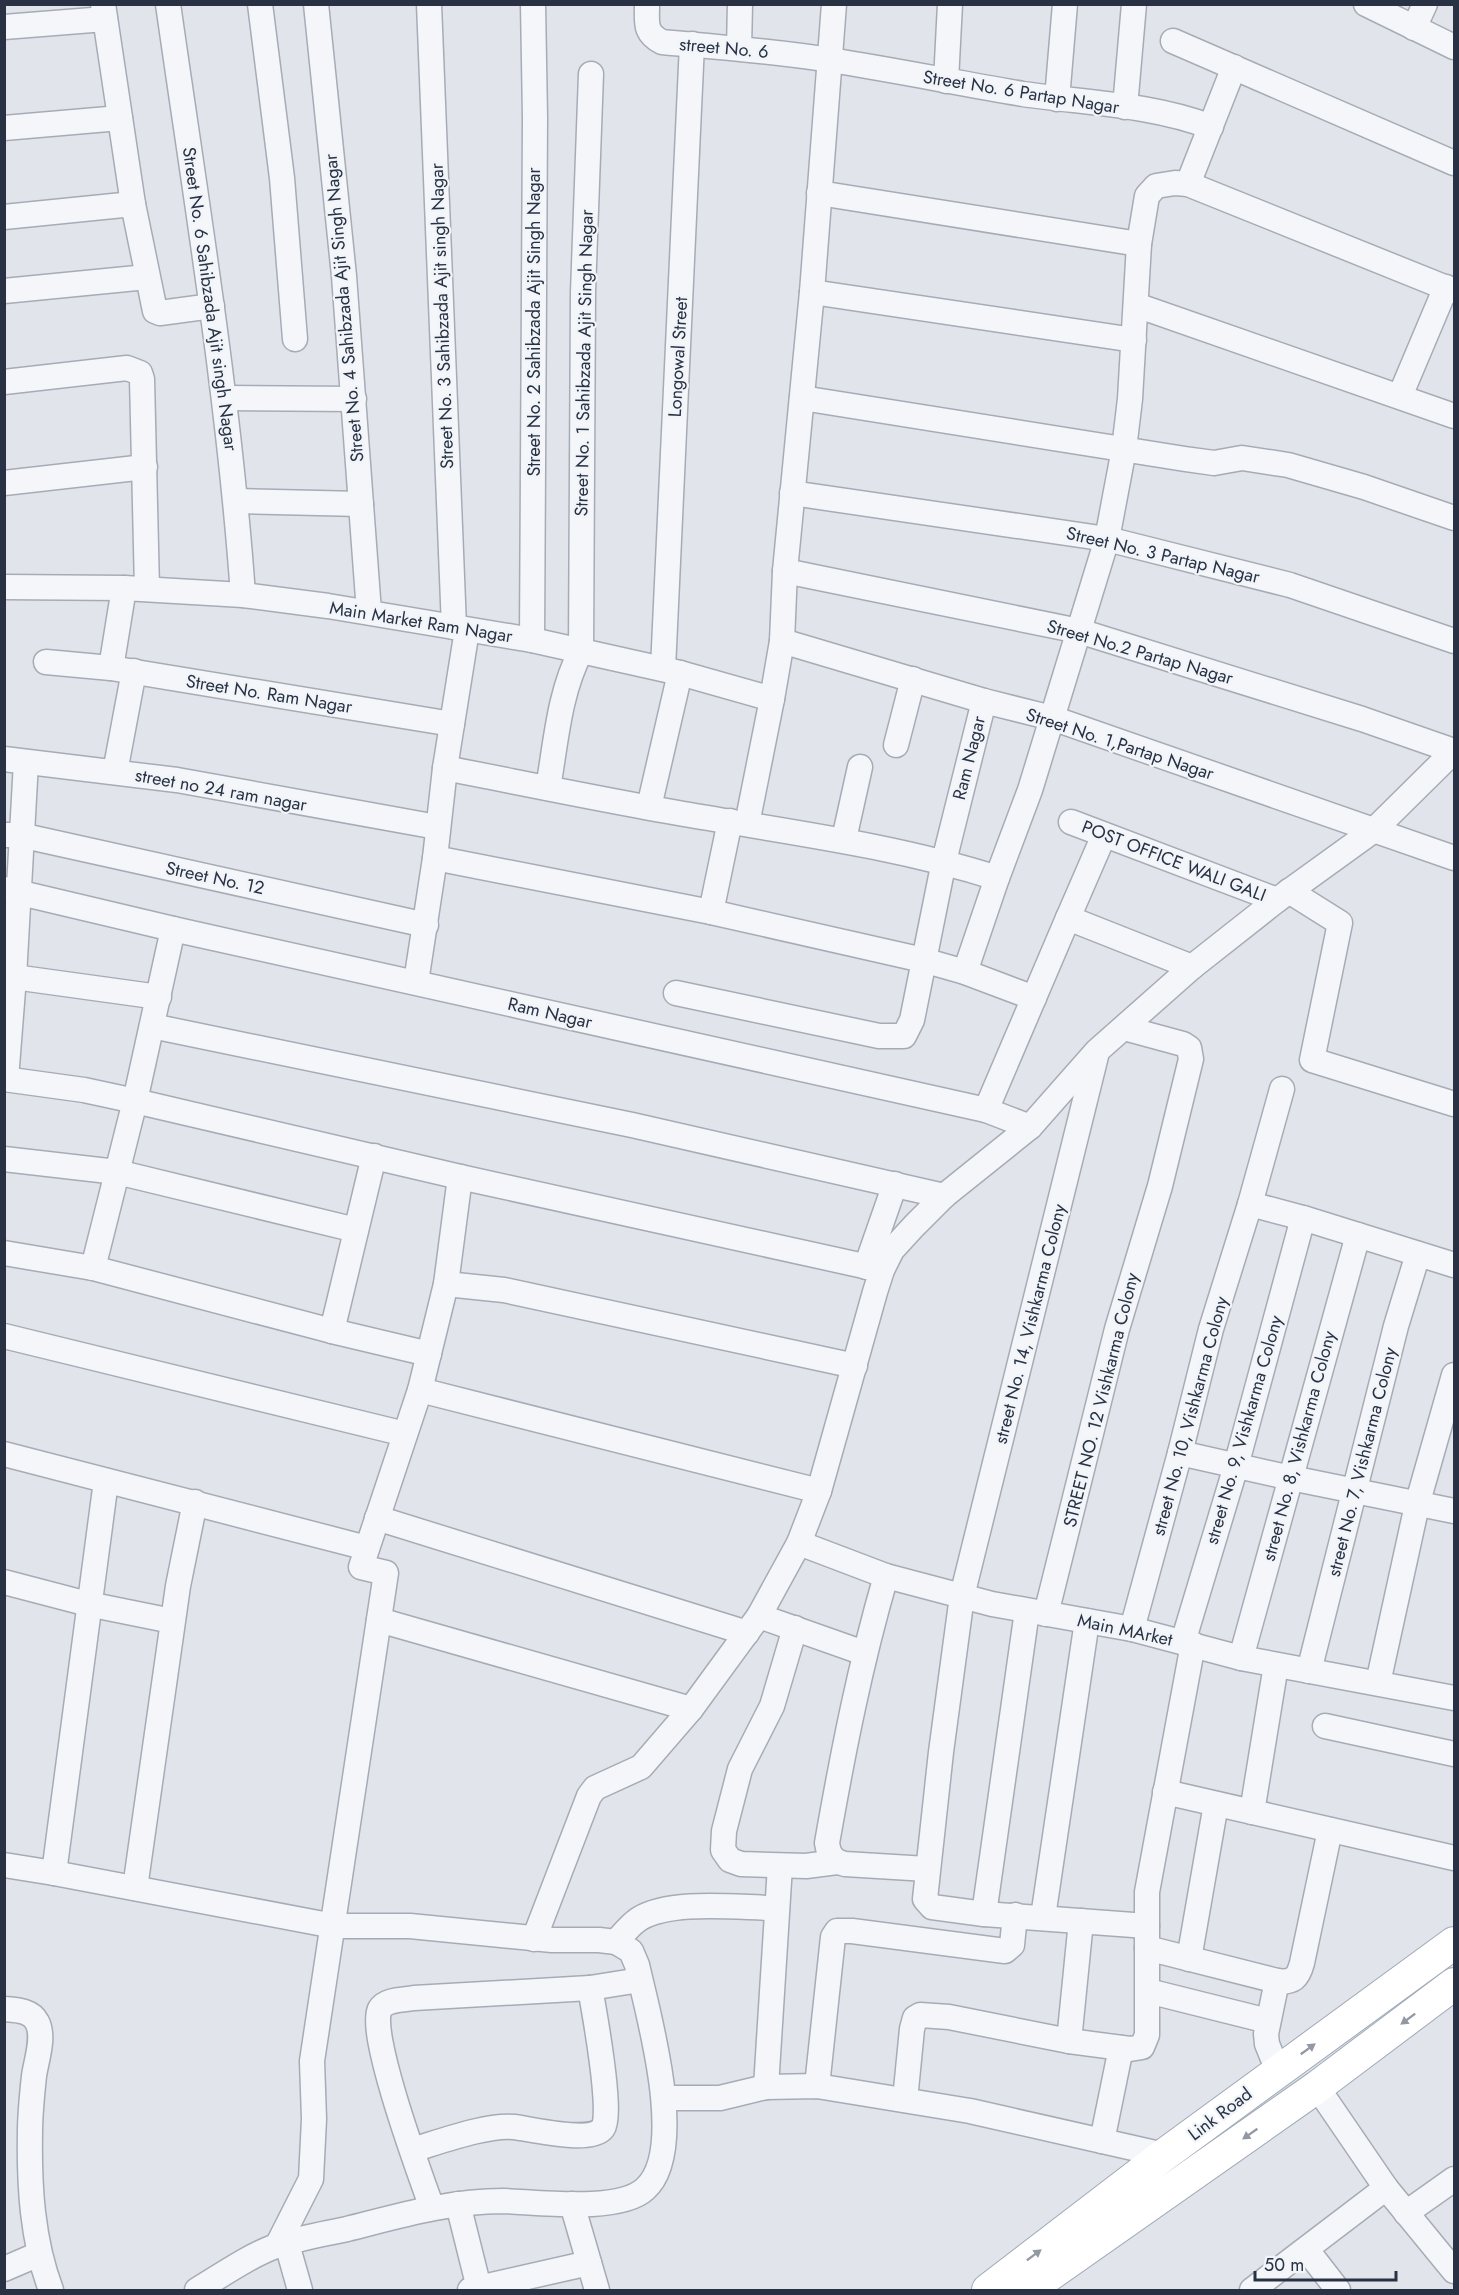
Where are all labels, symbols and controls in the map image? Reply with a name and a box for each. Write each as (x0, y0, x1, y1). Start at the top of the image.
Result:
street label: street No. 6 (678, 31, 770, 65)
street label: Street No. 6 Partap Nagar (921, 64, 1122, 120)
street label: Street No. 6 Sahibzada Ajit singh Nagar (176, 145, 244, 453)
street label: Street No. 4 Sahibzada Ajit Singh Nagar (317, 152, 370, 463)
street label: Street No. 3 Sahibzada Ajit singh Nagar (424, 162, 460, 469)
street label: Street No. 2 Sahibzada Ajit Singh Nagar (521, 167, 547, 477)
street label: Street No. 1 Sahibzada Ajit Singh Nagar (568, 208, 600, 517)
street label: Longowal Street (662, 295, 694, 418)
street label: Street No. 3 Partap Nagar (1064, 520, 1263, 590)
street label: Main Market Ram Nagar (328, 595, 515, 649)
street label: Street No.2 Partap Nagar (1044, 613, 1237, 691)
street label: Street No. Ram Nagar (184, 668, 355, 720)
street label: Street No. 1,Partap Nagar (1023, 701, 1218, 787)
street label: Ram Nagar (946, 712, 992, 803)
street label: street no 24 ram nagar (133, 762, 310, 818)
street label: POST OFFICE WALI GALI (1078, 814, 1270, 908)
street label: Street No. 12 (163, 855, 267, 901)
street label: Ram Nagar (505, 991, 596, 1036)
street label: street No. 14, Vishkarma Colony (988, 1201, 1072, 1447)
street label: STREET NO. 12 Vishkarma Colony (1057, 1270, 1145, 1530)
street label: street No. 10, Vishkarma Colony (1146, 1293, 1235, 1539)
street label: street No. 9, Vishkarma Colony (1199, 1312, 1289, 1547)
street label: street No. 8, Vishkarma Colony (1256, 1328, 1342, 1564)
street label: street No. 7, Vishkarma Colony (1321, 1345, 1403, 1579)
street label: Main MArket (1075, 1607, 1176, 1653)
one-way arrow (1400, 2013, 1416, 2025)
one-way arrow (1299, 2043, 1315, 2055)
street label: Link Road (1182, 2081, 1258, 2147)
one-way arrow (1243, 2128, 1259, 2140)
scale bar (1255, 2244, 1396, 2282)
one-way arrow (1026, 2249, 1042, 2261)
text: 50 m (1264, 2252, 1304, 2278)

